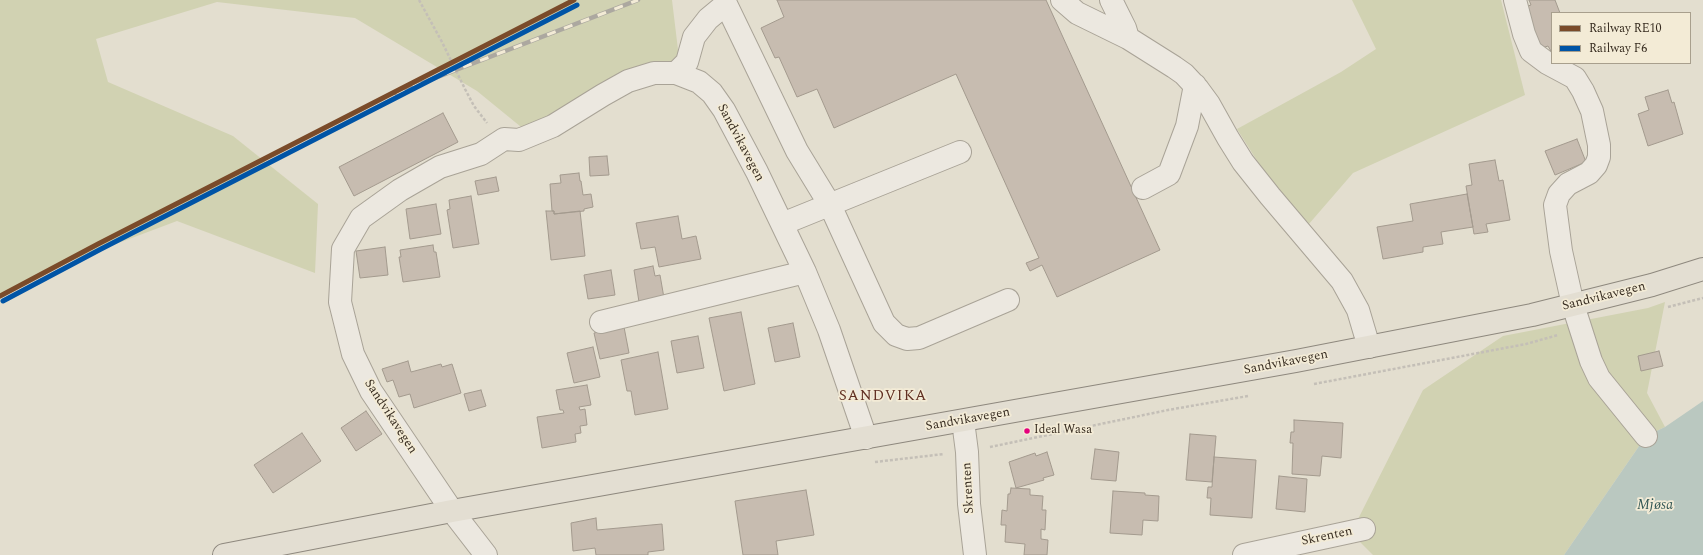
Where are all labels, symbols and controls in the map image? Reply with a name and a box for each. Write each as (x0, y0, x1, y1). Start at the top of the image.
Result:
legend (1551, 12, 1691, 64)
text: Railway RE10 (1589, 19, 1662, 38)
text: Railway F6 (1589, 39, 1647, 58)
street label: Sandvikavegen (713, 102, 767, 184)
street label: Sandvikavegen (1561, 279, 1647, 315)
street label: Sandvikavegen (1243, 347, 1329, 379)
street label: Sandvikavegen (360, 377, 420, 457)
district label: SANDVIKA (839, 388, 927, 406)
street label: Sandvikavegen (925, 405, 1011, 435)
place label: Ideal Wasa (1034, 424, 1092, 438)
marker: Ideal Wasa (1022, 426, 1032, 436)
street label: Skrenten (960, 462, 978, 514)
water label: Mjøsa (1637, 498, 1673, 514)
street label: Skrenten (1300, 524, 1354, 550)

